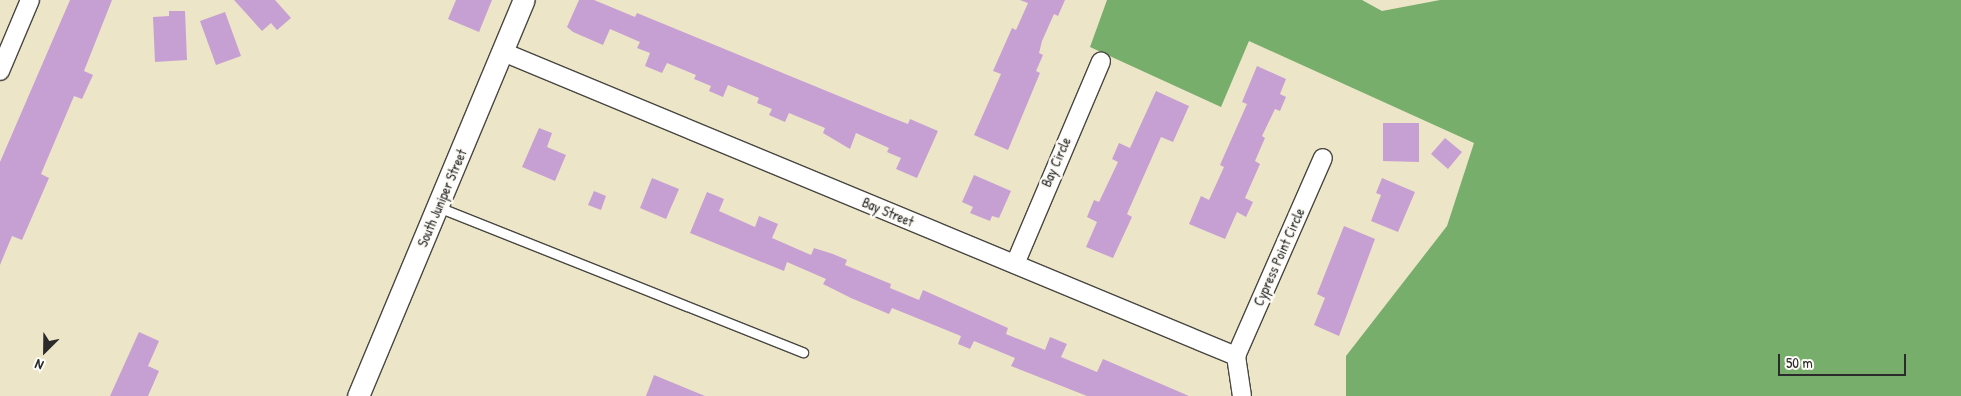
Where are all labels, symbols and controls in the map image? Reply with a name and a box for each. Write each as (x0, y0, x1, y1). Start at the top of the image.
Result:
street label: Bay Circle (1038, 135, 1074, 189)
street label: South Juniper Street (414, 147, 470, 249)
street label: Bay Street (860, 194, 916, 230)
street label: Cypress Point Circle (1250, 205, 1308, 309)
north arrow (20, 326, 70, 376)
scale bar (1781, 344, 1908, 376)
text: 50 m (1786, 352, 1813, 373)
text: N (32, 355, 46, 375)

